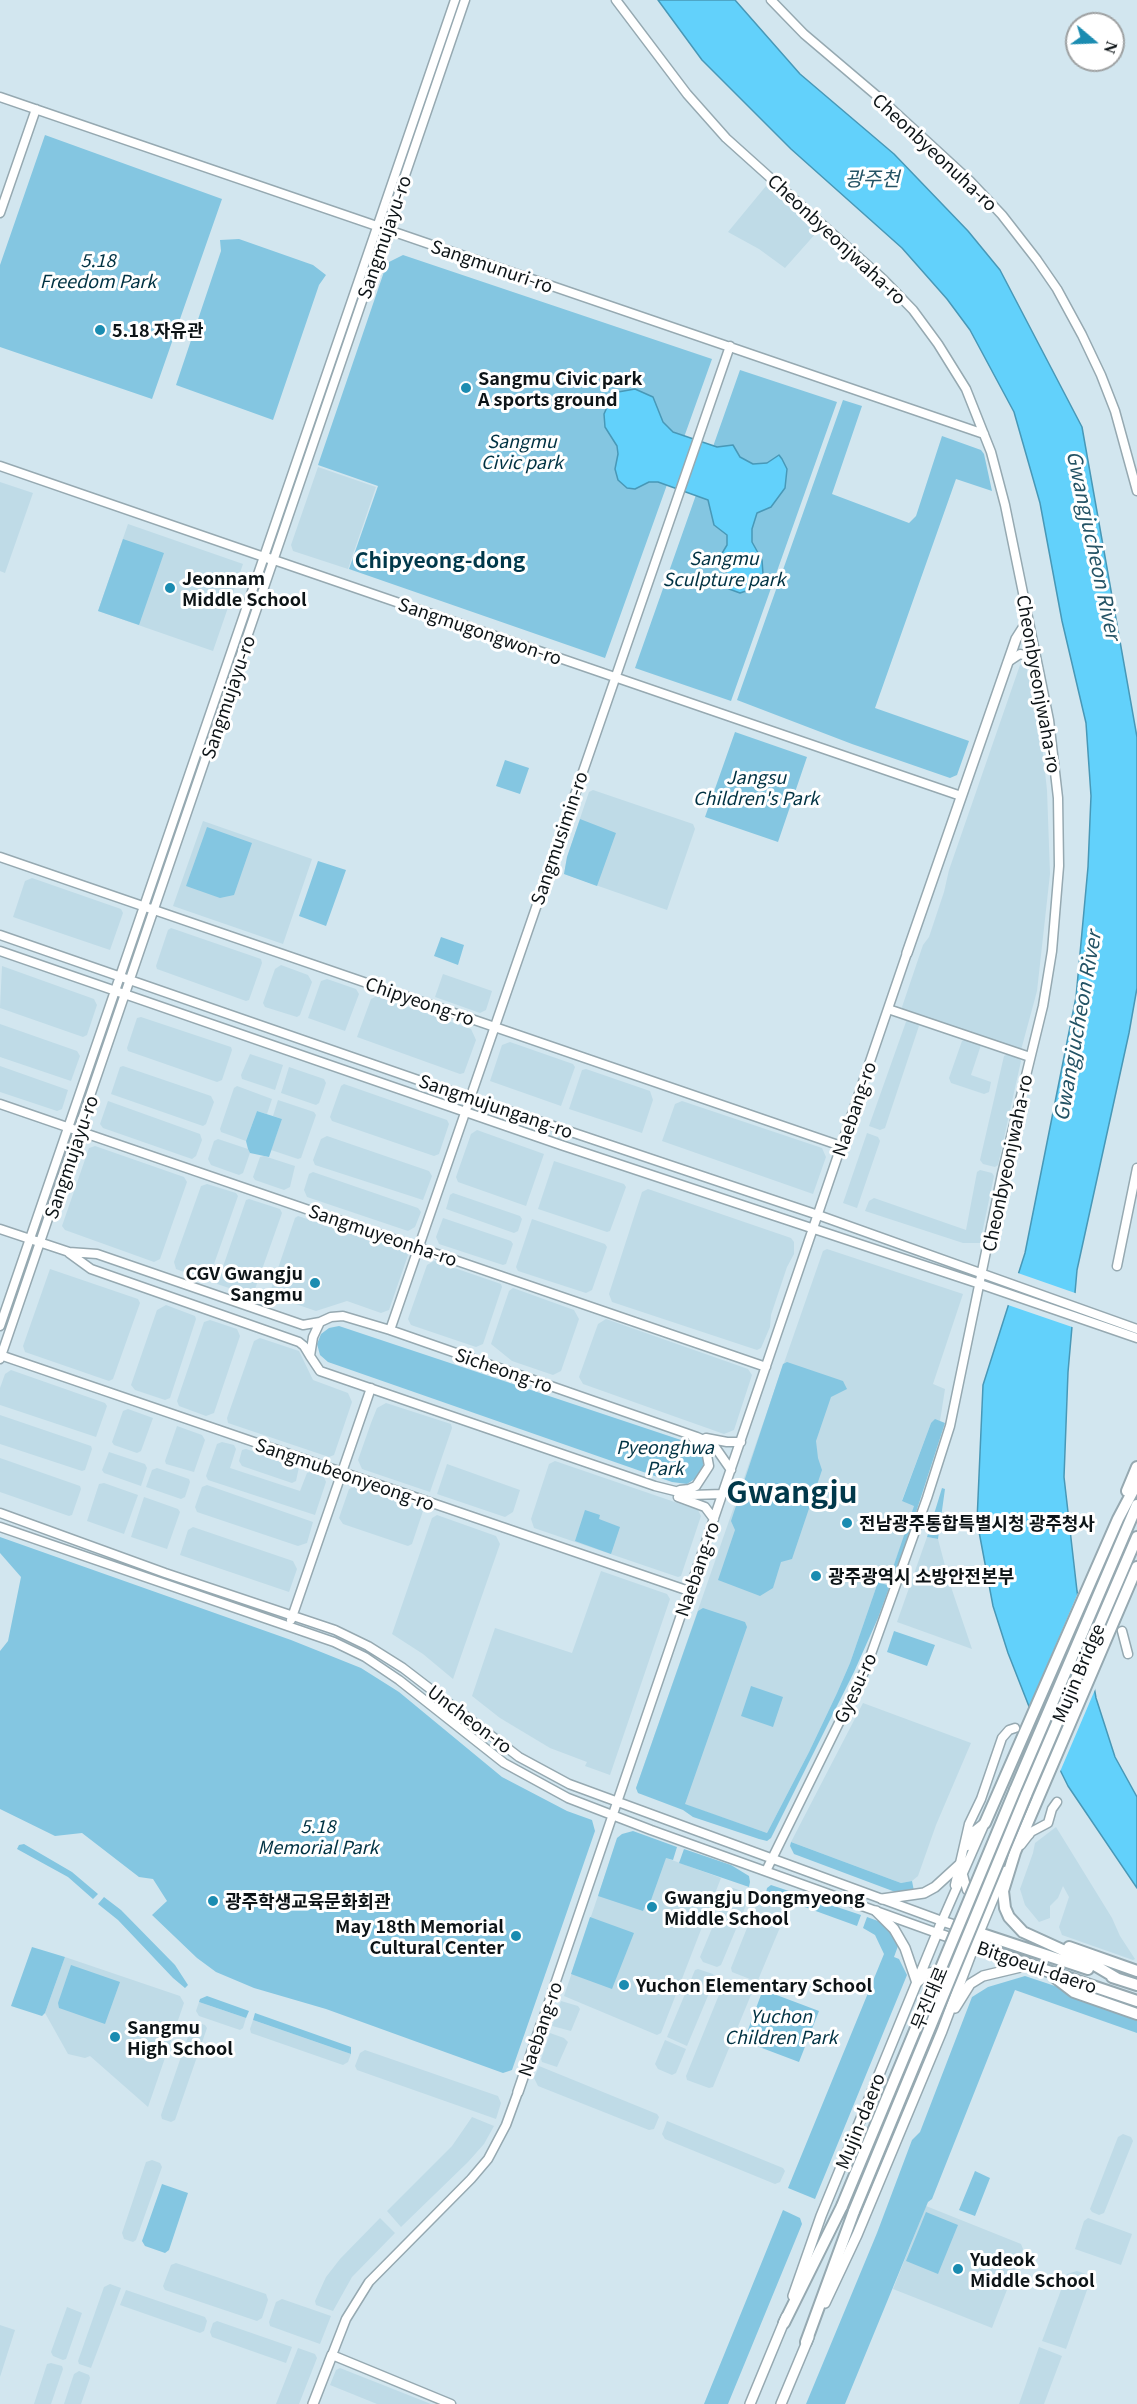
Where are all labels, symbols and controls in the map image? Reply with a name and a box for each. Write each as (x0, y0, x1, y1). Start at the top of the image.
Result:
north arrow (1065, 12, 1125, 72)
text: N (1101, 39, 1121, 56)
street label: Cheonbyeonuha-ro (868, 89, 1002, 215)
water label: 광주천 (844, 166, 900, 190)
street label: Cheonbyeonjwaha-ro (764, 170, 910, 308)
street label: Sangmujayu-ro (353, 173, 415, 301)
street label: Sangmunuri-ro (428, 235, 556, 297)
park label: 5.18 Freedom Park (40, 249, 156, 292)
place label: 5.18 자유관 (112, 319, 203, 341)
marker: 5.18 자유관 (93, 323, 107, 337)
place label: Sangmu Civic park A sports ground (478, 367, 642, 410)
marker: Sangmu Civic park A sports ground (459, 381, 473, 395)
park label: Sangmu Civic park (481, 430, 563, 472)
water label: Gwangjucheon River (1062, 448, 1126, 642)
district label: Chipyeong-dong (355, 547, 525, 573)
park label: Sangmu Sculpture park (662, 547, 786, 590)
place label: Jeonnam Middle School (182, 567, 307, 610)
marker: Jeonnam Middle School (163, 581, 177, 595)
street label: Sangmugongwon-ro (395, 593, 565, 669)
street label: Cheonbyeonjwaha-ro (1013, 593, 1065, 775)
street label: Sangmujayu-ro (197, 633, 259, 761)
park label: Jangsu Children's Park (693, 766, 819, 808)
street label: Sangmusimin-ro (526, 769, 592, 907)
water label: Gwangjucheon River (1048, 929, 1106, 1123)
street label: Chipyeong-ro (363, 972, 477, 1030)
street label: Naebang-ro (828, 1059, 880, 1159)
street label: Sangmujungang-ro (416, 1070, 576, 1142)
street label: Cheonbyeonjwaha-ro (978, 1072, 1036, 1254)
street label: Sangmujayu-ro (40, 1093, 102, 1221)
street label: Sangmuyeonha-ro (306, 1199, 460, 1271)
place label: CGV Gwangju Sangmu (185, 1262, 303, 1304)
marker: CGV Gwangju Sangmu (308, 1276, 322, 1290)
street label: Sicheong-ro (452, 1343, 556, 1397)
street label: Sangmubeonyeong-ro (253, 1433, 437, 1515)
park label: Pyeonghwa Park (616, 1436, 714, 1478)
district label: Gwangju (726, 1474, 858, 1510)
place label: 전남광주통합특별시청 광주청사 (859, 1512, 1095, 1534)
marker: 전남광주통합특별시청 광주청사 (840, 1516, 854, 1530)
street label: Naebang-ro (671, 1519, 723, 1619)
place label: 광주광역시 소방안전본부 (828, 1565, 1014, 1587)
marker: 광주광역시 소방안전본부 (809, 1569, 823, 1583)
street label: Mujin Bridge (1048, 1620, 1108, 1726)
street label: Gyesu-ro (829, 1650, 881, 1726)
street label: Uncheon-ro (424, 1680, 516, 1758)
park label: 5.18 Memorial Park (258, 1815, 378, 1858)
place label: Gwangju Dongmyeong Middle School (664, 1886, 865, 1928)
place label: 광주학생교육문화회관 (225, 1890, 391, 1912)
marker: 광주학생교육문화회관 (206, 1894, 220, 1908)
marker: Gwangju Dongmyeong Middle School (645, 1900, 659, 1914)
place label: May 18th Memorial Cultural Center (335, 1915, 504, 1958)
marker: May 18th Memorial Cultural Center (509, 1929, 523, 1943)
street label: Bitgoeul-daero (974, 1936, 1100, 1998)
street label: 무진대로 (906, 1963, 952, 2033)
place label: Yuchon Elementary School (636, 1974, 872, 1996)
marker: Yuchon Elementary School (617, 1978, 631, 1992)
street label: Naebang-ro (514, 1979, 566, 2079)
park label: Yuchon Children Park (725, 2005, 837, 2048)
place label: Sangmu High School (127, 2016, 233, 2058)
marker: Sangmu High School (108, 2030, 122, 2044)
street label: Mujin-daero (831, 2070, 889, 2172)
place label: Yudeok Middle School (970, 2248, 1095, 2290)
marker: Yudeok Middle School (951, 2262, 965, 2276)

